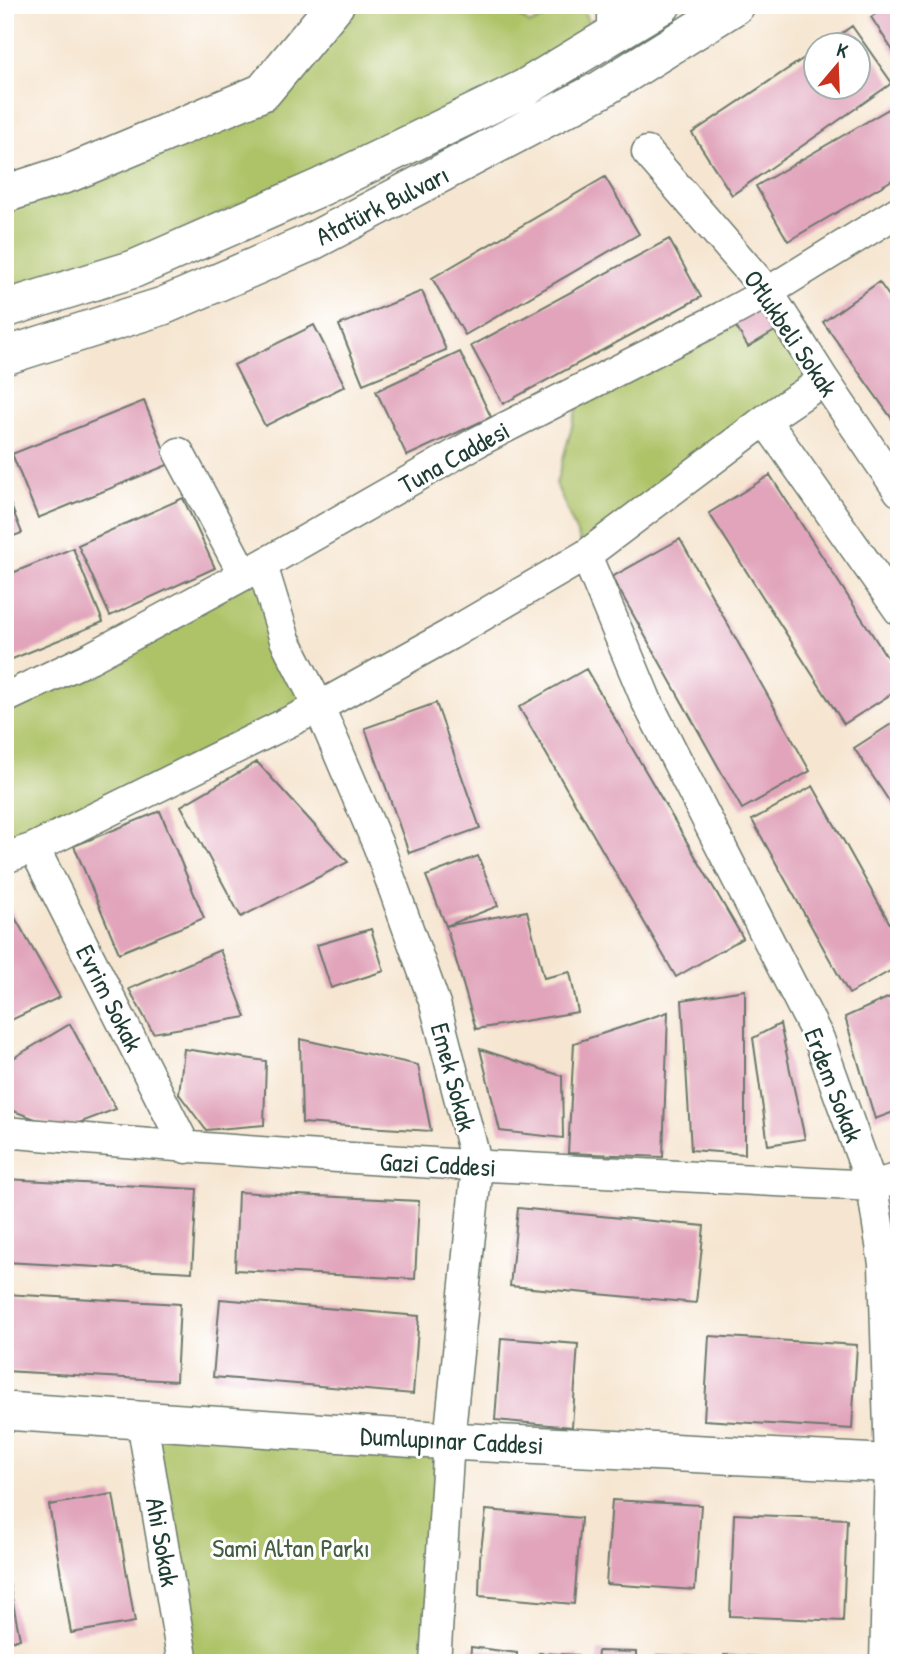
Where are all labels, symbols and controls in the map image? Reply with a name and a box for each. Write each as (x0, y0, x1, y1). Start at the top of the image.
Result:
north arrow (802, 32, 872, 102)
text: K (834, 36, 852, 64)
street label: Atatürk Bulvarı (310, 157, 454, 253)
street label: Otlukbeli Sokak (736, 263, 846, 403)
street label: Tuna Caddesi (392, 412, 516, 502)
street label: Evrim Sokak (68, 939, 152, 1058)
street label: Emek Sokak (423, 1019, 485, 1135)
street label: Erdem Sokak (796, 1023, 872, 1147)
street label: Gazi Caddesi (379, 1143, 497, 1185)
street label: Dumlupınar Caddesi (359, 1418, 545, 1462)
street label: Ahi Sokak (138, 1495, 188, 1589)
park label: Sami Altan Parkı (212, 1530, 370, 1565)

